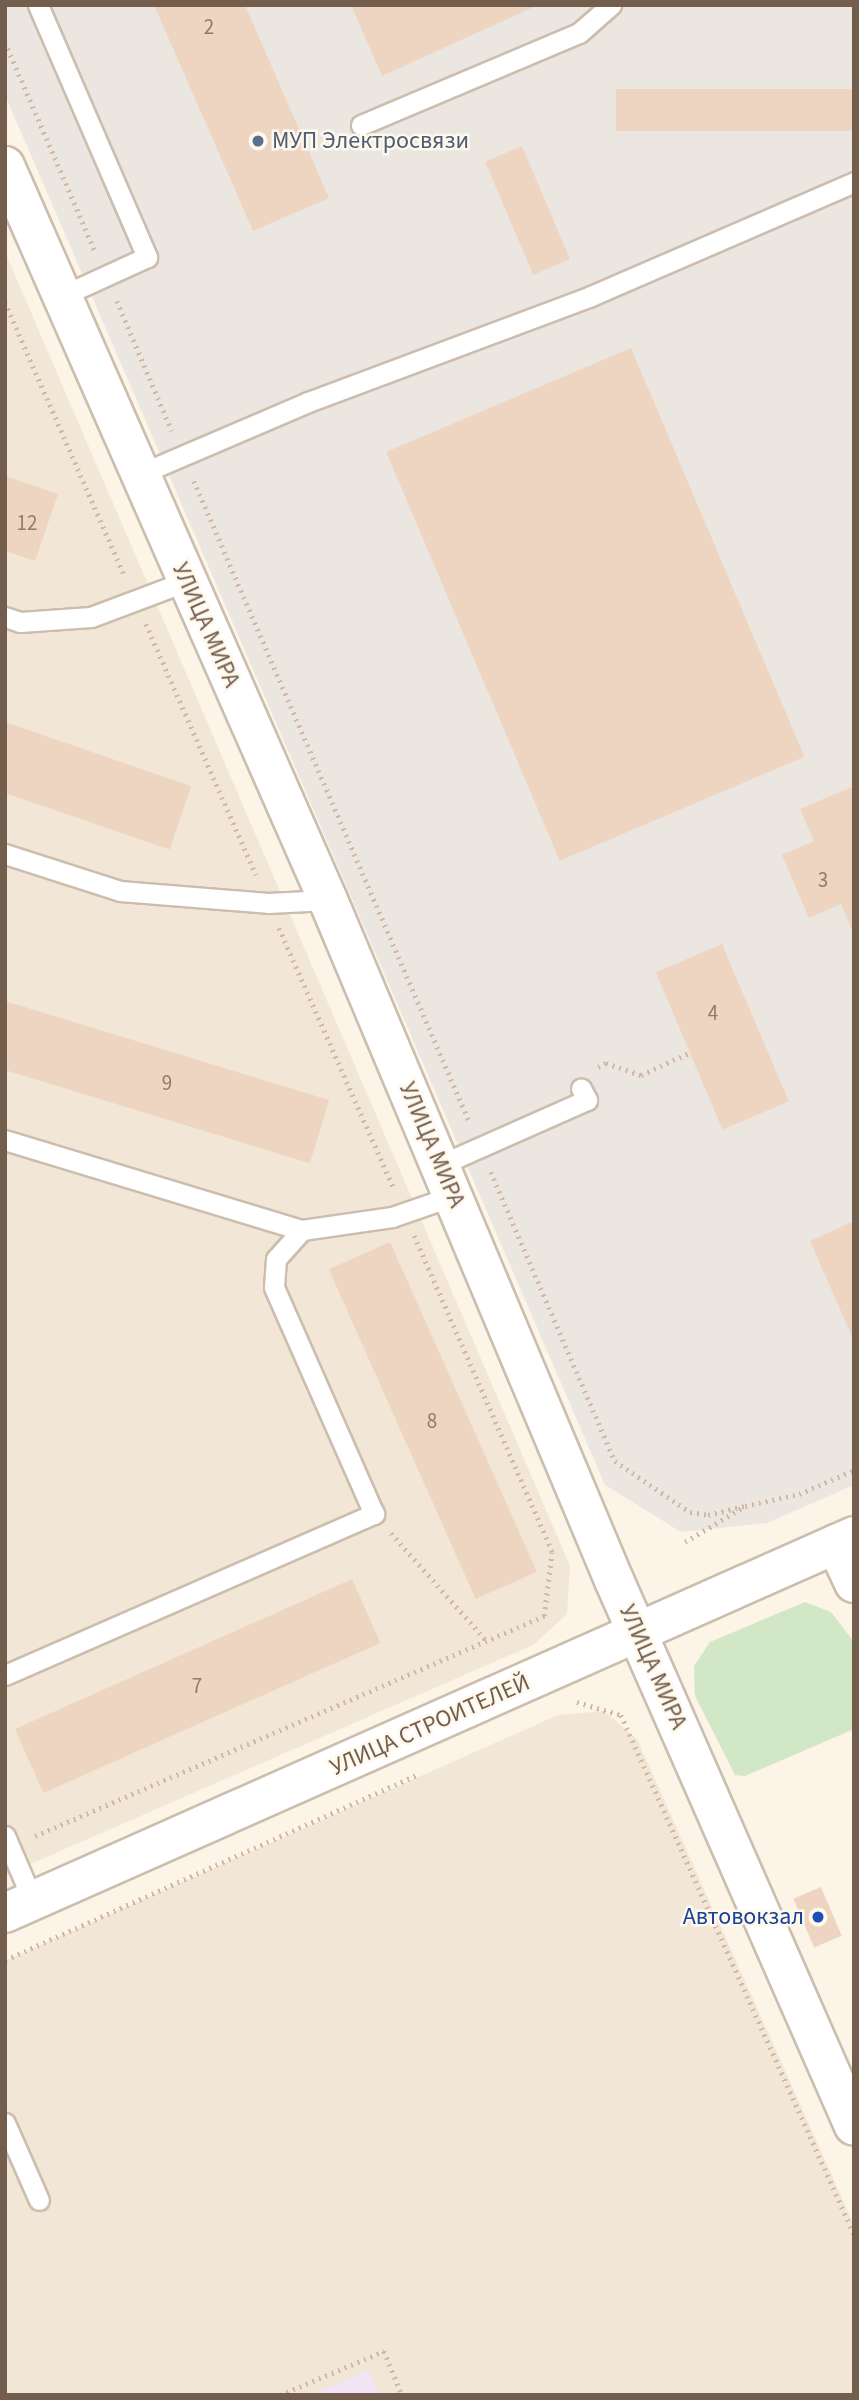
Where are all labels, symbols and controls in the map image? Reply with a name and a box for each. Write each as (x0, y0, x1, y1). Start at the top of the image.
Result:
house number: 2 (204, 14, 214, 40)
place label: МУП Электросвязи (272, 127, 469, 155)
marker: МУП Электросвязи (250, 133, 266, 149)
house number: 12 (17, 510, 37, 536)
street label: УЛИЦА МИРА (166, 558, 246, 692)
house number: 3 (818, 867, 828, 893)
house number: 4 (708, 1000, 718, 1026)
house number: 9 (162, 1070, 172, 1096)
street label: УЛИЦА МИРА (393, 1078, 471, 1212)
house number: 8 (427, 1408, 437, 1434)
street label: УЛИЦА МИРА (613, 1600, 693, 1734)
street label: УЛИЦА СТРОИТЕЛЕЙ (326, 1668, 534, 1782)
house number: 7 (192, 1673, 202, 1699)
place label: Автовокзал (683, 1903, 804, 1931)
marker: Автовокзал (810, 1909, 826, 1925)

